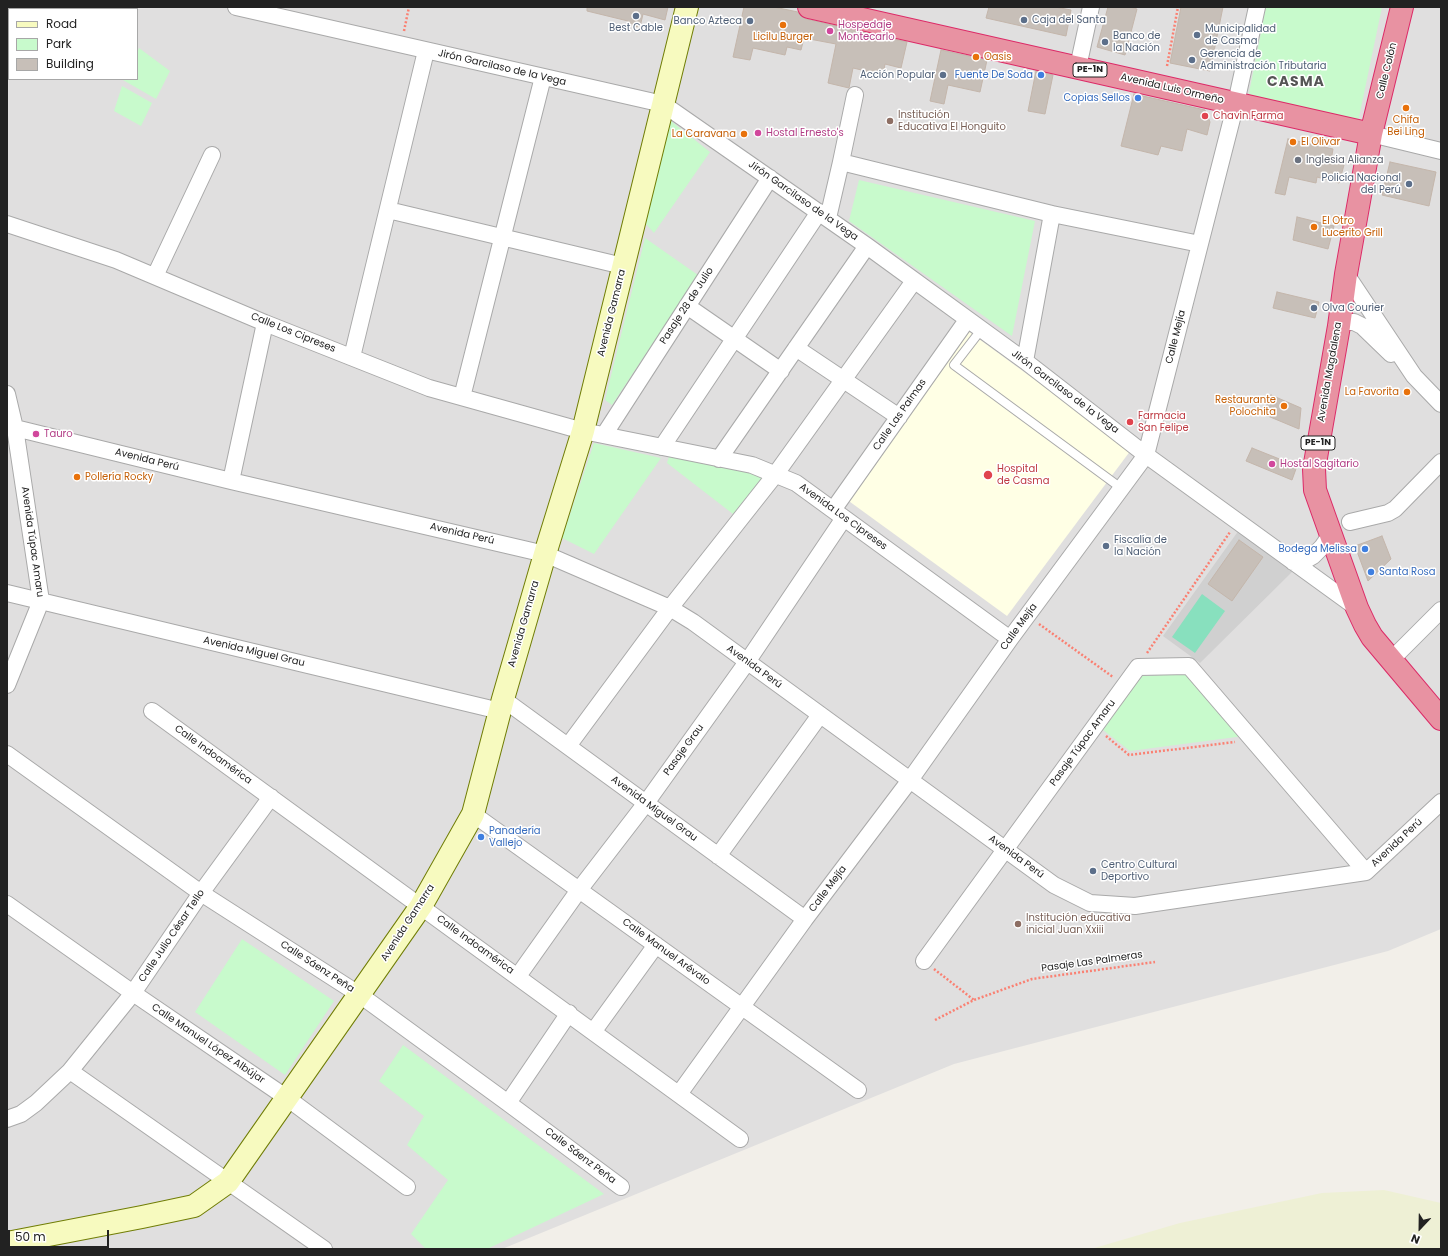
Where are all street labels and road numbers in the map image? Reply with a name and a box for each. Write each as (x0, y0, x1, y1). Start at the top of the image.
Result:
street label: Calle Colón (1374, 42, 1400, 100)
street label: Jirón Garcilaso de la Vega (437, 47, 567, 89)
road number: PE-1N (1073, 63, 1107, 77)
street label: Avenida Luis Ormeño (1119, 71, 1225, 107)
street label: Jirón Garcilaso de la Vega (746, 158, 860, 244)
street label: Pasaje 28 de Julio (658, 265, 716, 347)
street label: Avenida Gamarra (595, 268, 629, 358)
street label: Calle Mejía (1164, 309, 1188, 365)
street label: Calle Los Cipreses (249, 311, 337, 355)
street label: Avenida Magdalena (1315, 321, 1345, 423)
street label: Jirón Garcilaso de la Vega (1009, 348, 1121, 436)
street label: Calle Las Palmas (871, 377, 929, 453)
road number: PE-1N (1301, 436, 1335, 450)
street label: Avenida Perú (114, 446, 180, 474)
street label: Avenida Los Cipreses (797, 481, 889, 553)
street label: Avenida Túpac Amaru (18, 486, 46, 598)
street label: Avenida Perú (429, 521, 495, 547)
street label: Avenida Gamarra (506, 579, 542, 669)
street label: Calle Mejía (998, 601, 1040, 653)
street label: Avenida Miguel Grau (202, 634, 306, 670)
street label: Avenida Perú (724, 643, 784, 691)
street label: Pasaje Túpac Amaru (1048, 697, 1118, 789)
street label: Pasaje Grau (661, 722, 707, 778)
street label: Calle Indoamérica (172, 723, 254, 787)
street label: Avenida Miguel Grau (608, 774, 700, 844)
street label: Avenida Perú (1369, 816, 1425, 870)
street label: Avenida Perú (986, 833, 1046, 881)
street label: Calle Mejía (807, 864, 849, 914)
street label: Avenida Gamarra (379, 882, 437, 964)
street label: Calle Julio César Tello (136, 887, 208, 985)
street label: Calle Indoamérica (434, 913, 516, 977)
street label: Calle Manuel Arévalo (620, 916, 712, 988)
street label: Calle Sáenz Peña (278, 939, 356, 995)
street label: Pasaje Las Palmeras (1041, 949, 1143, 975)
street label: Calle Manuel López Albújar (149, 1002, 267, 1086)
street label: Calle Sáenz Peña (542, 1125, 618, 1187)

